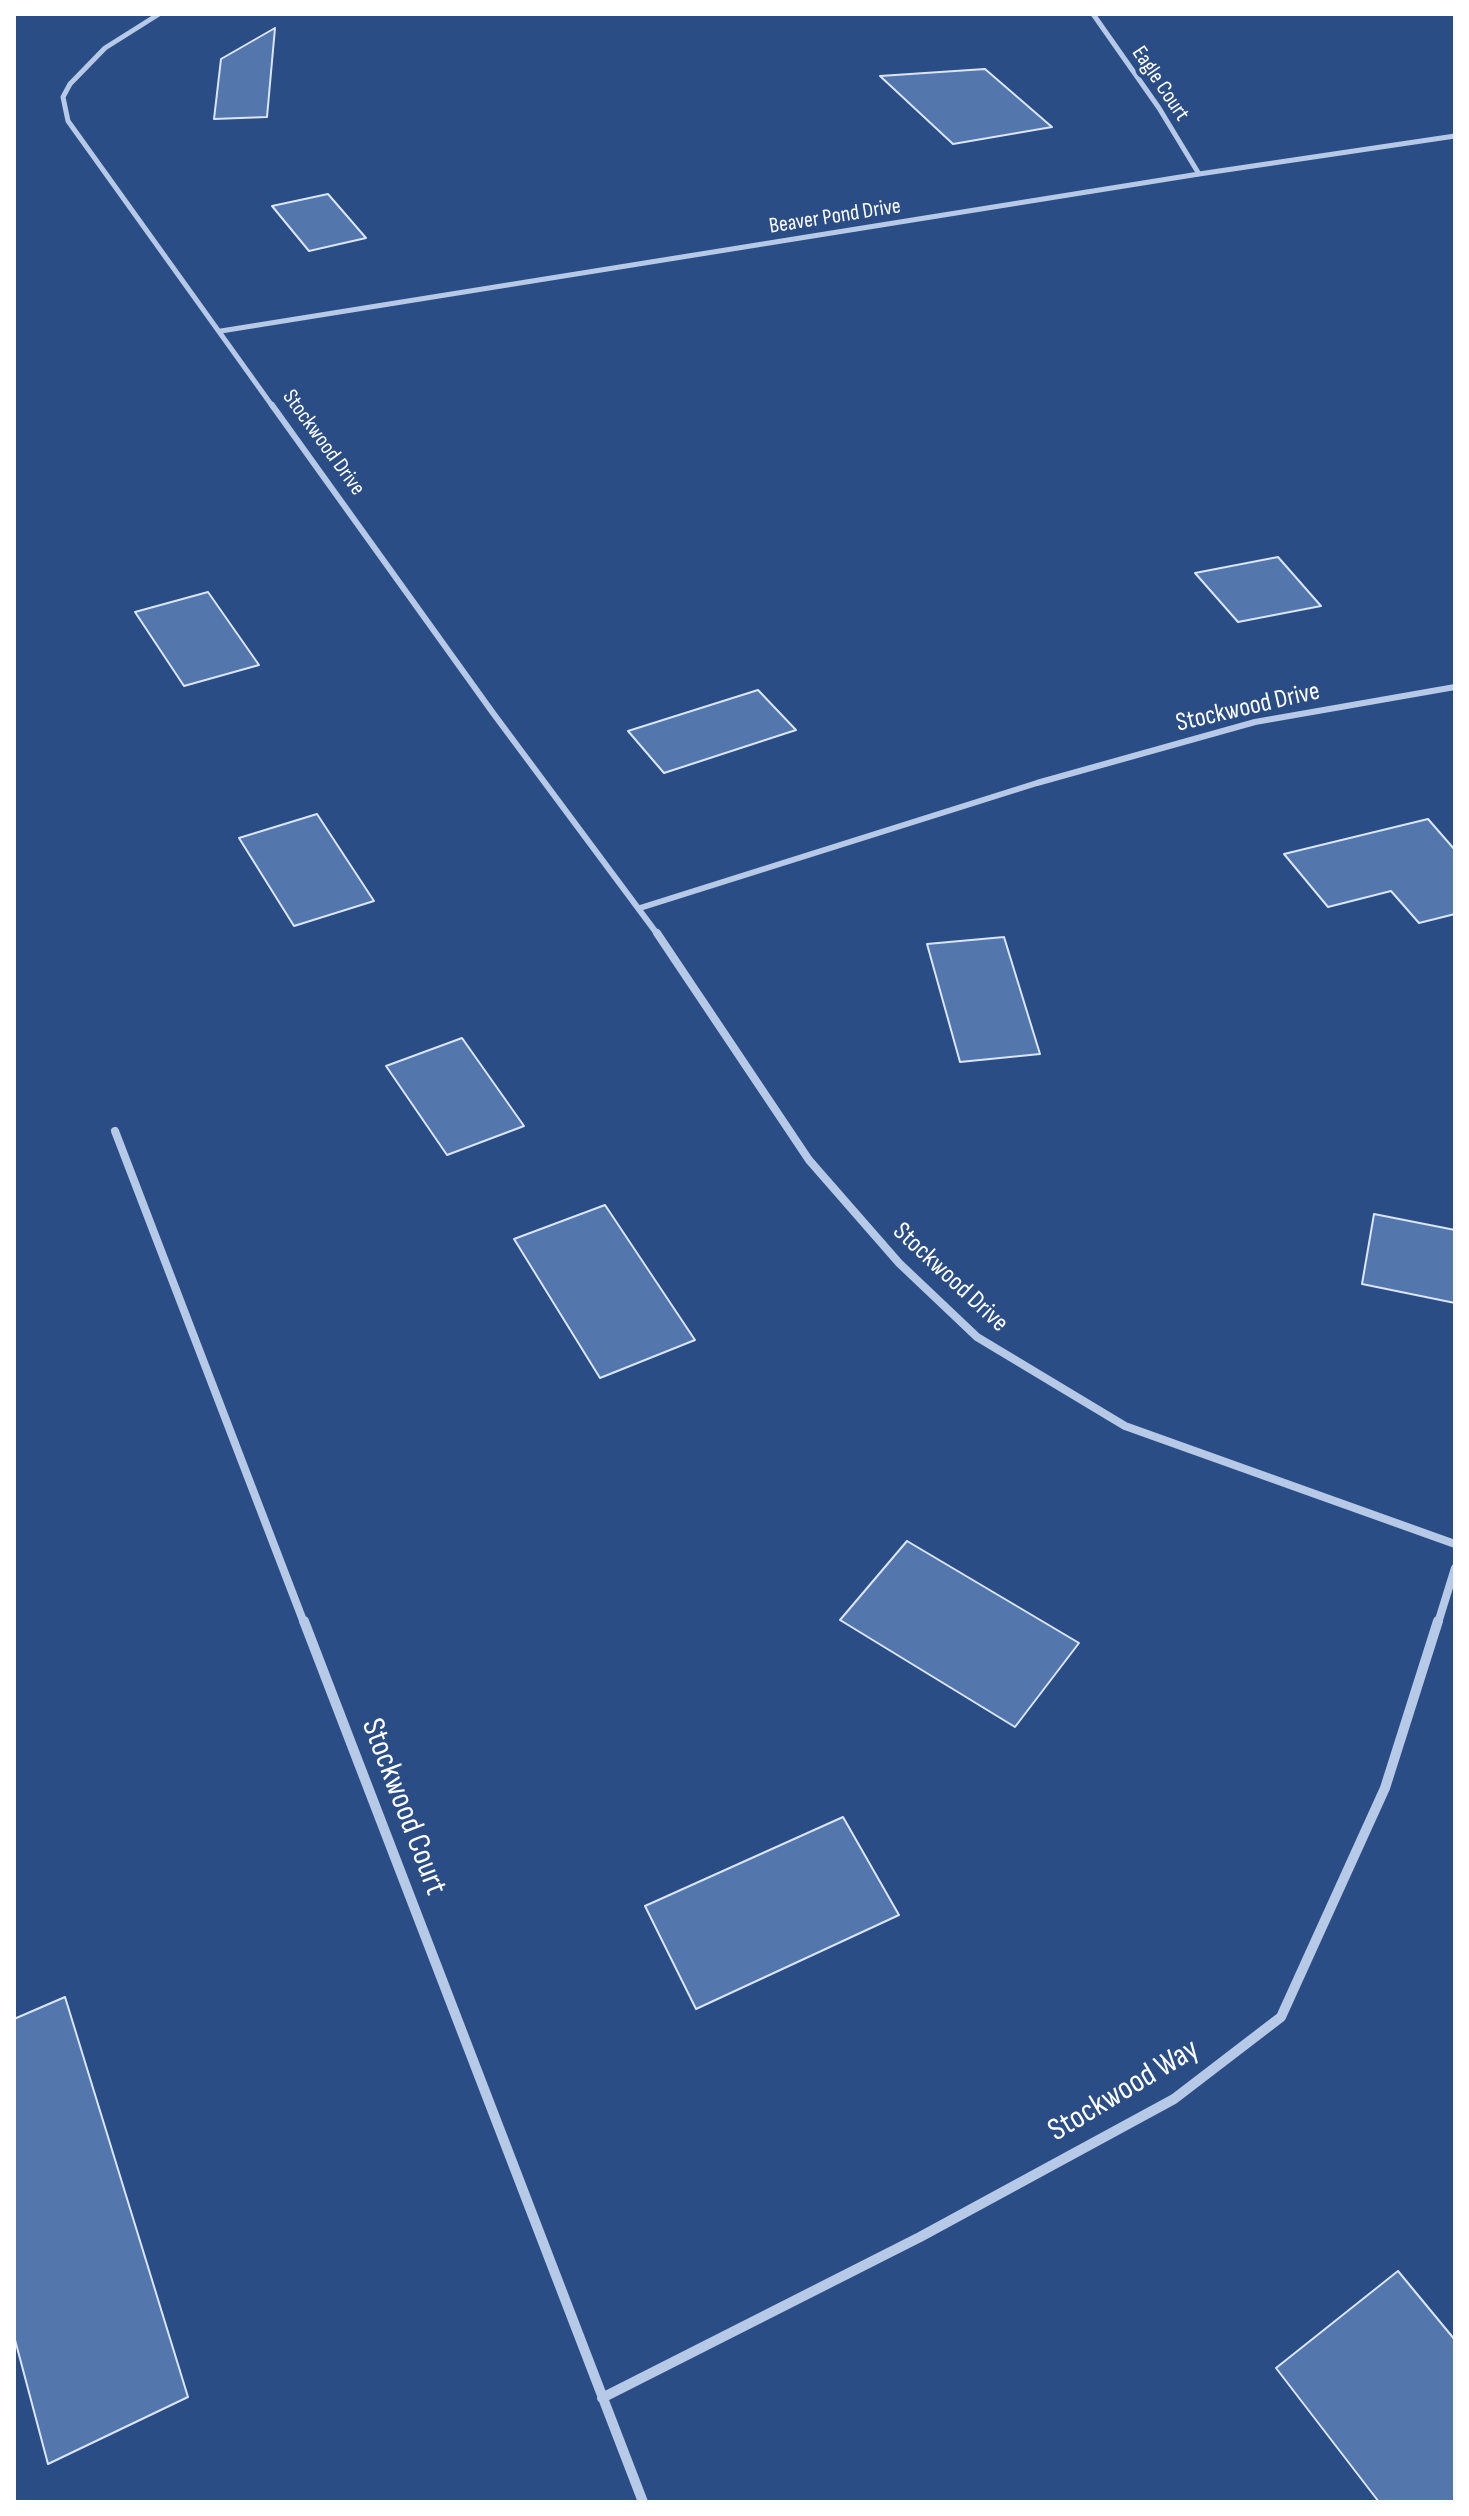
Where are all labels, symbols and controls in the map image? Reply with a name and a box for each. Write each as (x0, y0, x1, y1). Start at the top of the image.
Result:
street label: Eagle Court (1125, 42, 1195, 126)
street label: Beaver Pond Drive (767, 194, 903, 240)
street label: Stockwood Drive (276, 385, 370, 501)
street label: Stockwood Drive (1173, 676, 1323, 740)
street label: Stockwood Drive (886, 1217, 1014, 1339)
street label: Stockwood Court (352, 1713, 454, 1901)
street label: Stockwood Way (1042, 2031, 1206, 2151)

